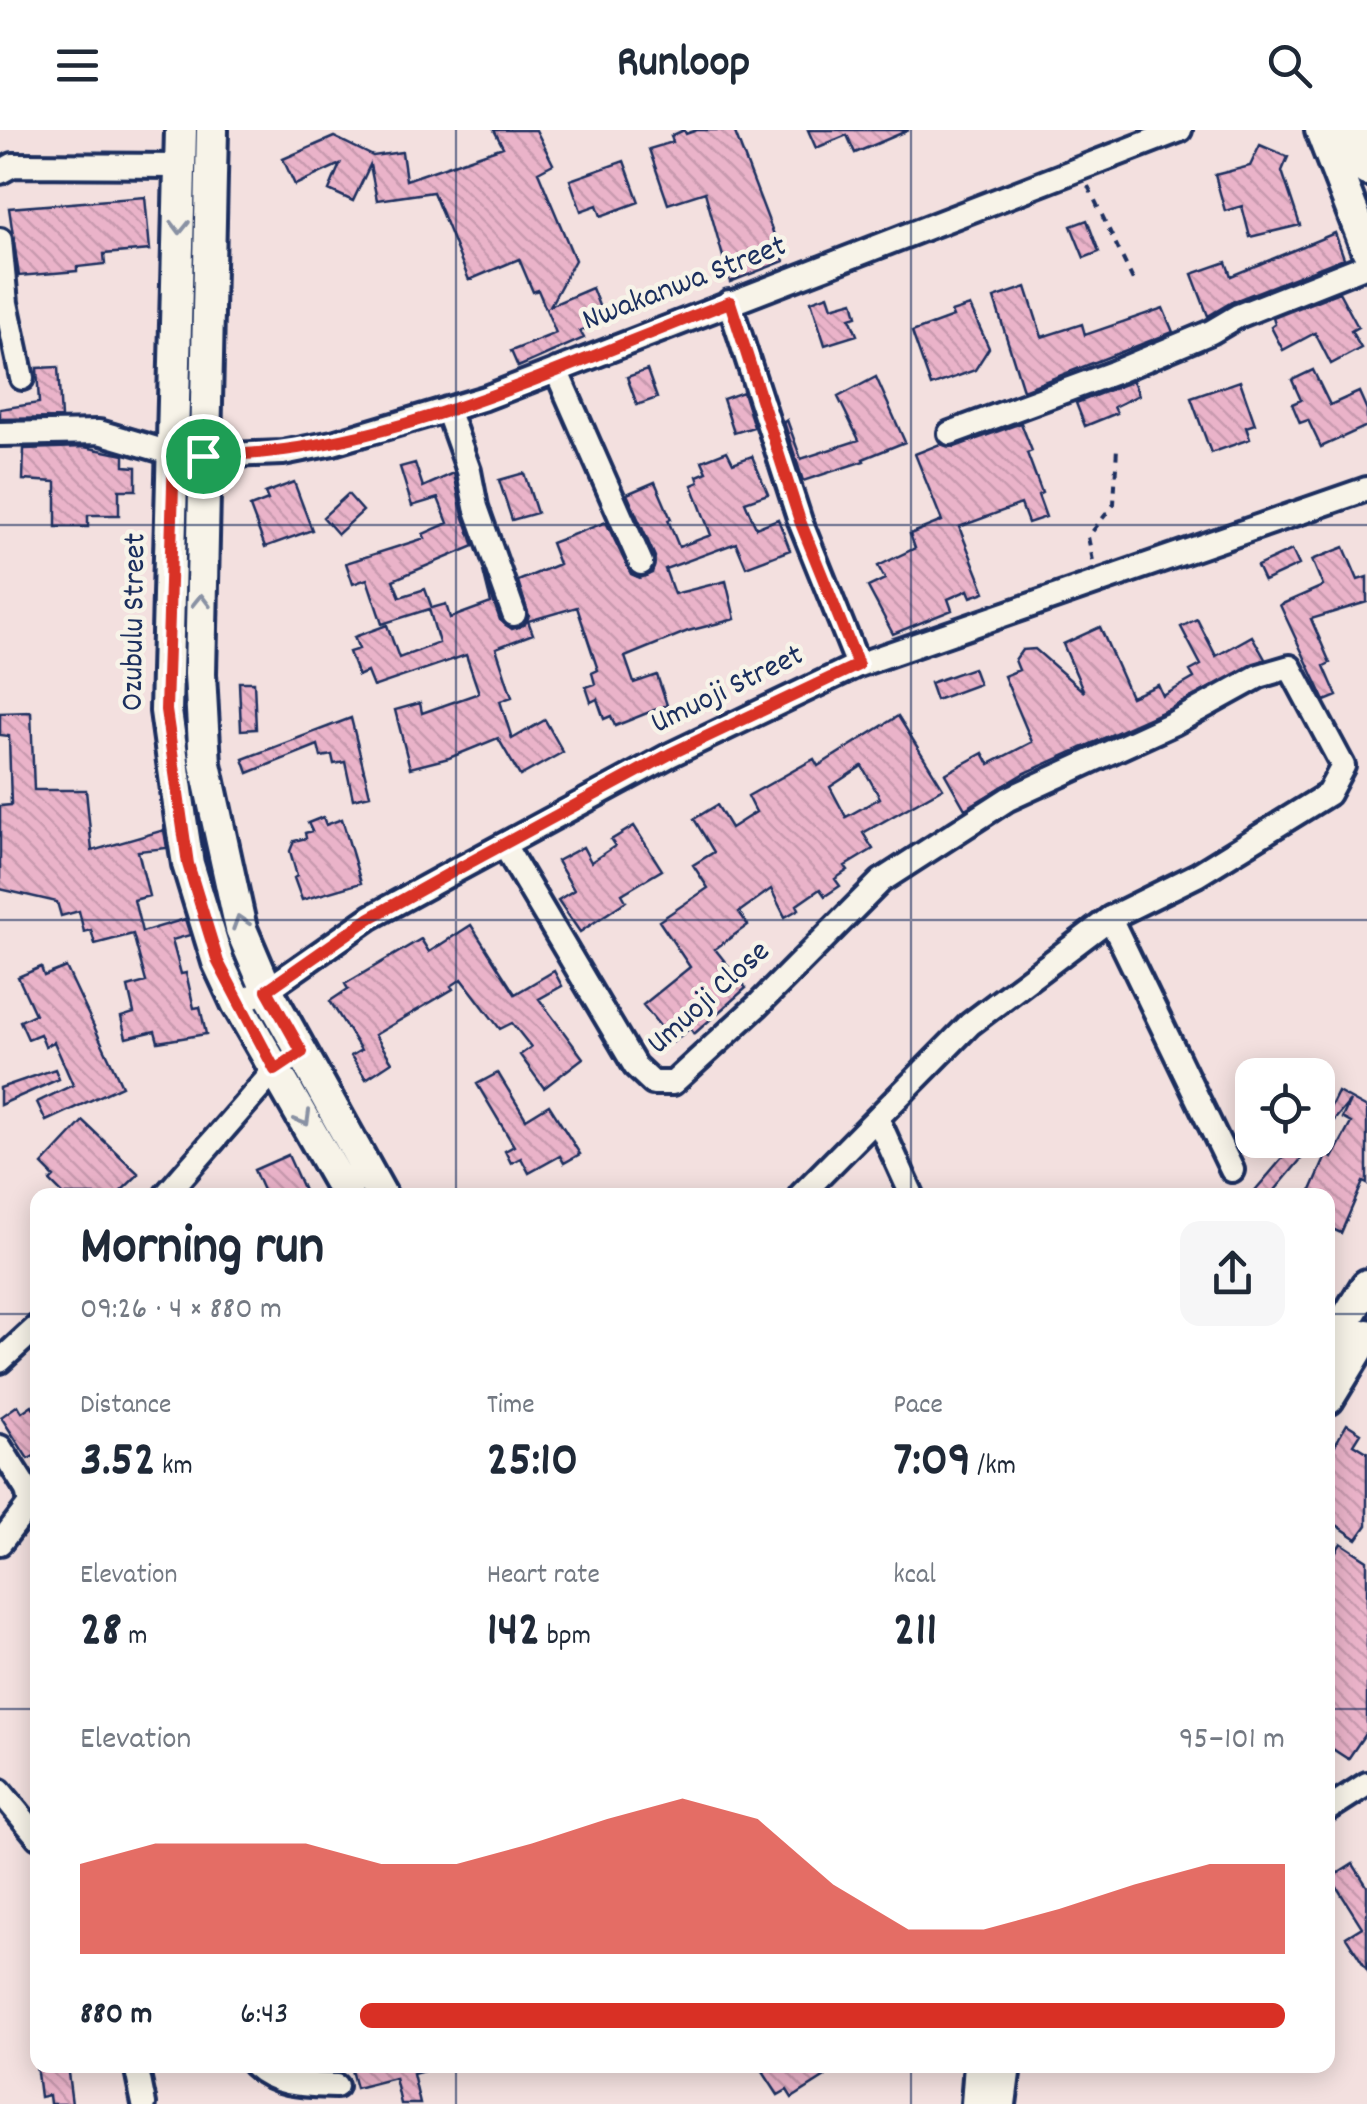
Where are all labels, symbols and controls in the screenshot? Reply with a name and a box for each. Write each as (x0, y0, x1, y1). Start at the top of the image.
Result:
text: Runloop (617, 33, 750, 97)
icon: menu (50, 38, 105, 93)
icon: search (1262, 38, 1317, 93)
one-way arrow (169, 220, 190, 236)
street label: Nwakanwa Street (576, 225, 794, 345)
pin (161, 414, 246, 499)
icon: arrive (176, 429, 231, 484)
street label: Ozubulu Street (111, 532, 161, 712)
one-way arrow (190, 593, 212, 608)
street label: Umuoji Street (644, 634, 812, 748)
one-way arrow (232, 915, 252, 932)
street label: Umuoji Close (638, 931, 782, 1067)
map controls (1235, 1058, 1335, 1158)
button: locate (1235, 1058, 1335, 1158)
one-way arrow (291, 1108, 311, 1126)
text: Morning run (80, 1211, 324, 1290)
button: share (1180, 1221, 1285, 1326)
text: 09:26 · 4 × 880 m (80, 1288, 282, 1334)
text: Distance (80, 1387, 171, 1427)
text: Time (487, 1387, 535, 1427)
text: Pace (893, 1387, 943, 1427)
text: 3.52 (80, 1427, 156, 1499)
text: 25:10 (487, 1427, 578, 1499)
text: 7:09 (893, 1427, 971, 1499)
text: km (156, 1448, 193, 1488)
text: /km (971, 1448, 1016, 1488)
text: Elevation (80, 1557, 177, 1597)
text: Heart rate (487, 1557, 600, 1597)
text: kcal (893, 1557, 936, 1597)
text: 28 (80, 1597, 122, 1669)
text: 142 (487, 1597, 540, 1669)
text: 211 (893, 1597, 937, 1669)
text: m (122, 1618, 148, 1658)
text: bpm (540, 1618, 591, 1658)
text: Elevation (80, 1718, 191, 1764)
text: 95–101 m (1179, 1718, 1285, 1764)
text: 880 m (80, 1993, 152, 2039)
text: 6:43 (240, 1993, 288, 2039)

